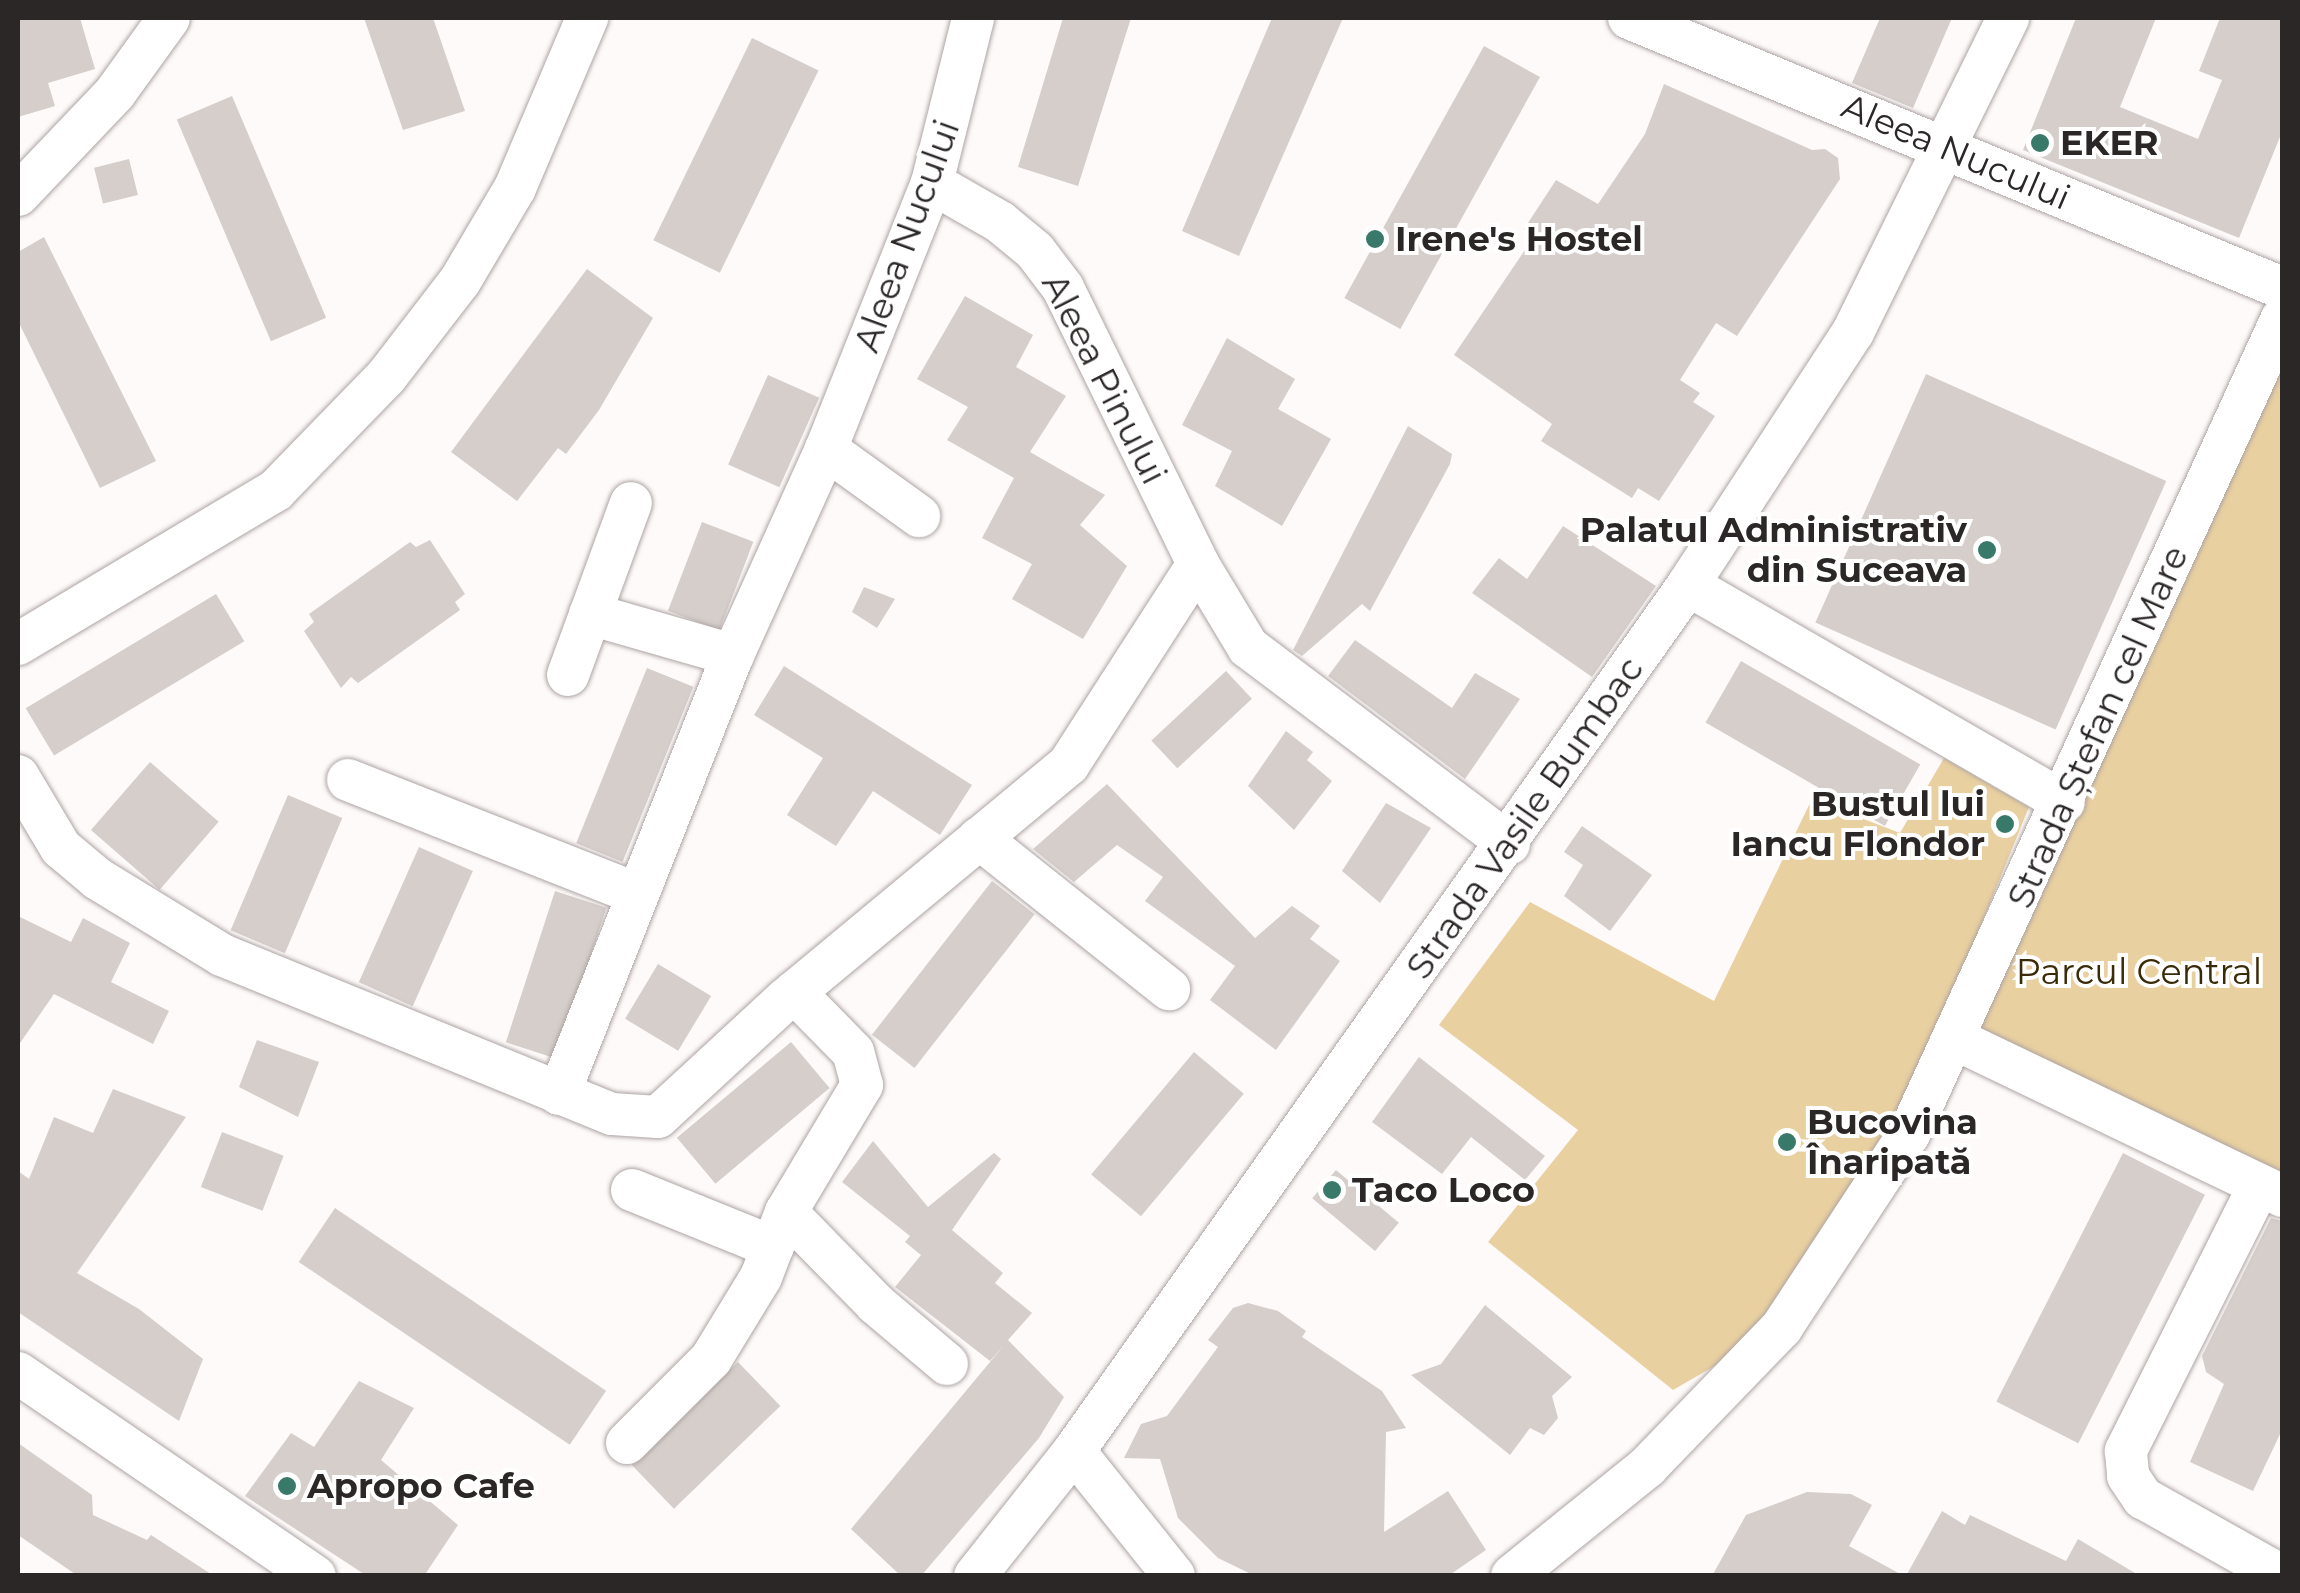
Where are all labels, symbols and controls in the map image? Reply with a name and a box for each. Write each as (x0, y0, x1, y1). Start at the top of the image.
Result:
street label: Aleea Nucului (1836, 85, 2076, 219)
street label: Aleea Nucului (846, 114, 968, 358)
place label: EKER (2060, 122, 2159, 164)
marker: EKER (2029, 132, 2051, 154)
place label: Irene's Hostel (1395, 218, 1643, 260)
marker: Irene's Hostel (1364, 228, 1386, 250)
street label: Aleea Pinului (1033, 267, 1175, 491)
place label: Palatul Administrativ din Suceava (1580, 509, 1967, 591)
marker: Palatul Administrativ din Suceava (1976, 539, 1998, 561)
street label: Strada Ștefan cel Mare (1999, 540, 2197, 914)
street label: Strada Vasile Bumbac (1398, 649, 1652, 987)
place label: Bustul lui Iancu Flondor (1731, 783, 1985, 865)
marker: Bustul lui Iancu Flondor (1994, 813, 2016, 835)
park label: Parcul Central (2016, 951, 2262, 993)
place label: Bucovina Înaripată (1807, 1101, 1978, 1183)
marker: Bucovina Înaripată (1776, 1131, 1798, 1153)
place label: Taco Loco (1352, 1169, 1535, 1211)
marker: Taco Loco (1321, 1179, 1343, 1201)
place label: Apropo Cafe (307, 1465, 535, 1507)
marker: Apropo Cafe (276, 1475, 298, 1497)

